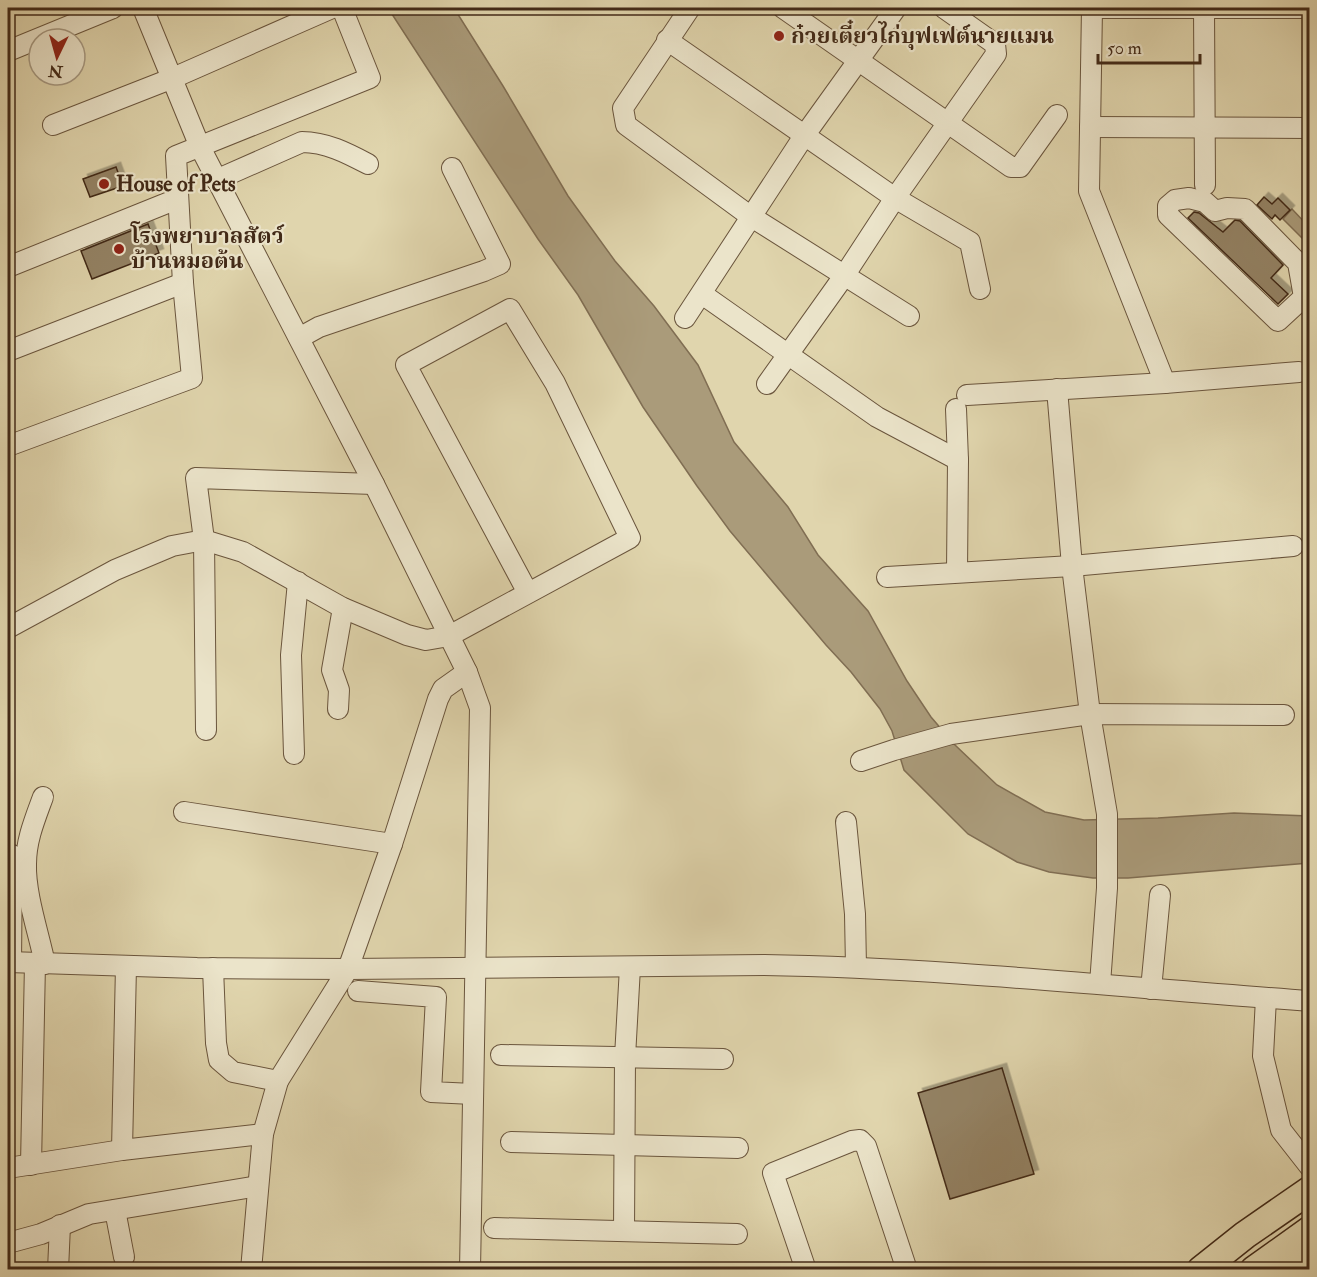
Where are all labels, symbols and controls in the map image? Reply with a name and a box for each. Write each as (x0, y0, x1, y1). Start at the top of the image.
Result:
place label: ก๋วยเตี๋ยวไก่บุฟเฟต์นายแมน (791, 19, 1054, 50)
north arrow (27, 27, 87, 87)
scale bar (1098, 27, 1200, 65)
marker: ก๋วยเตี๋ยวไก่บุฟเฟต์นายแมน (772, 29, 786, 43)
text: 50 m (1107, 37, 1142, 60)
text: N (47, 60, 65, 82)
place label: House of Pets (116, 170, 236, 198)
marker: House of Pets (97, 177, 111, 191)
place label: โรงพยาบาลสัตว์ บ้านหมอต้น (130, 221, 285, 275)
marker: โรงพยาบาลสัตว์ บ้านหมอต้น (112, 242, 126, 256)

